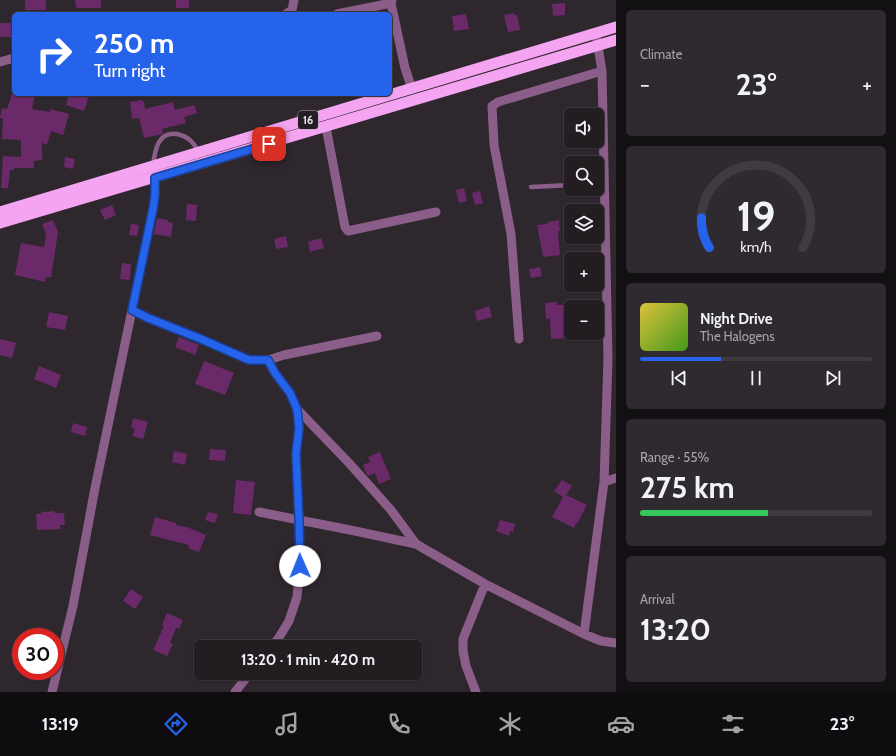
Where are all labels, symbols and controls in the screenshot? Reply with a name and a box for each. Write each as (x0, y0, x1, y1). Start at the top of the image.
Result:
text: 250 m (94, 26, 174, 60)
icon: right (28, 28, 80, 80)
text: Climate (640, 46, 682, 62)
text: Turn right (94, 60, 165, 82)
text: 23° (736, 66, 776, 103)
text: − (640, 71, 650, 98)
text: + (862, 71, 872, 98)
map controls (564, 108, 604, 340)
button: sound (564, 108, 604, 148)
road number: 16 (298, 111, 318, 129)
pin (252, 127, 286, 161)
icon: arrive (258, 133, 280, 155)
button: search (564, 156, 604, 196)
text: 19 (737, 190, 775, 240)
button: layers (564, 204, 604, 244)
text: km/h (740, 237, 772, 255)
button: + (564, 252, 604, 292)
button: − (564, 300, 604, 340)
text: Night Drive (700, 310, 773, 328)
text: The Halogens (700, 328, 775, 344)
icon: previous (668, 367, 690, 389)
icon: pause (745, 367, 767, 389)
icon: next (822, 367, 844, 389)
text: Range · 55% (640, 449, 709, 465)
text: 275 km (640, 469, 735, 506)
position arrow (279, 545, 321, 587)
text: Arrival (640, 591, 675, 607)
text: 13:20 (640, 611, 711, 648)
speed limit sign: 30 (12, 628, 64, 680)
text: 13:20 · 1 min · 420 m (241, 651, 375, 669)
icon: directions (162, 710, 190, 738)
icon: music (273, 710, 301, 738)
icon: phone (385, 710, 413, 738)
icon: climate (496, 710, 524, 738)
icon: car (607, 710, 635, 738)
icon: filters (719, 710, 747, 738)
text: 13:19 (42, 713, 79, 735)
text: 23° (830, 713, 854, 735)

